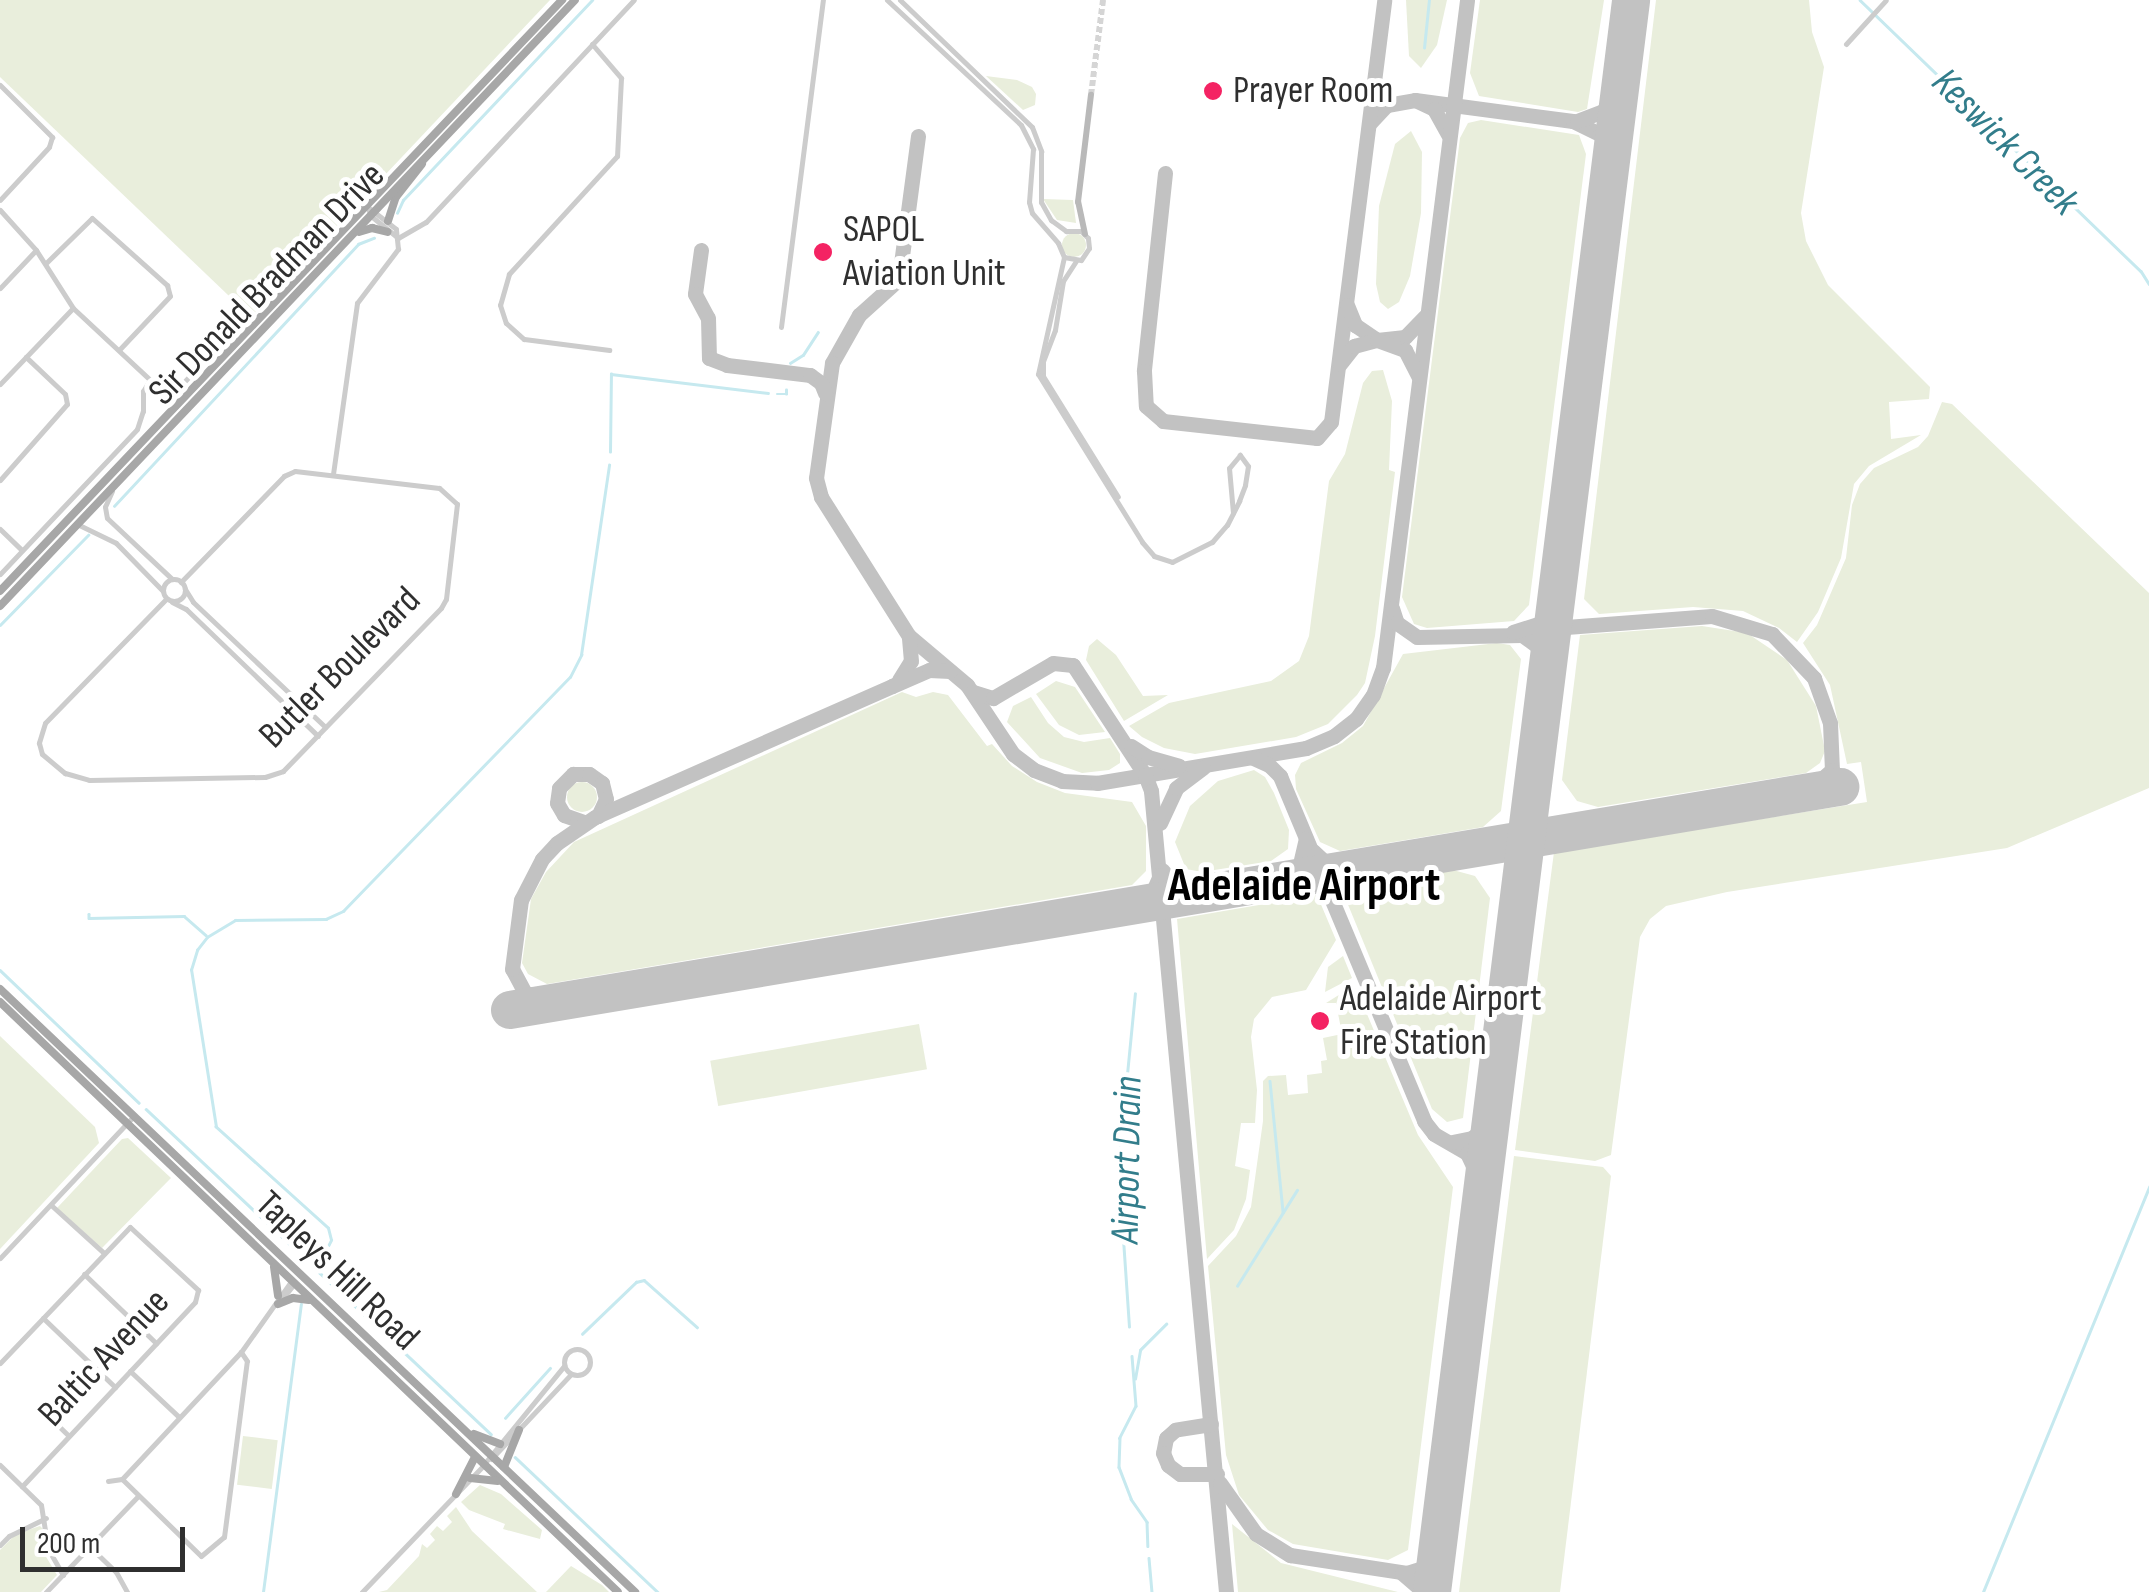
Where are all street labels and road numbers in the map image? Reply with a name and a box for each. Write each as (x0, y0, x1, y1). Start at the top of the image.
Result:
street label: Sir Donald Bradman Drive (139, 153, 395, 415)
street label: Butler Boulevard (250, 578, 430, 758)
street label: Tapleys Hill Road (246, 1182, 428, 1360)
street label: Baltic Avenue (29, 1280, 179, 1436)

